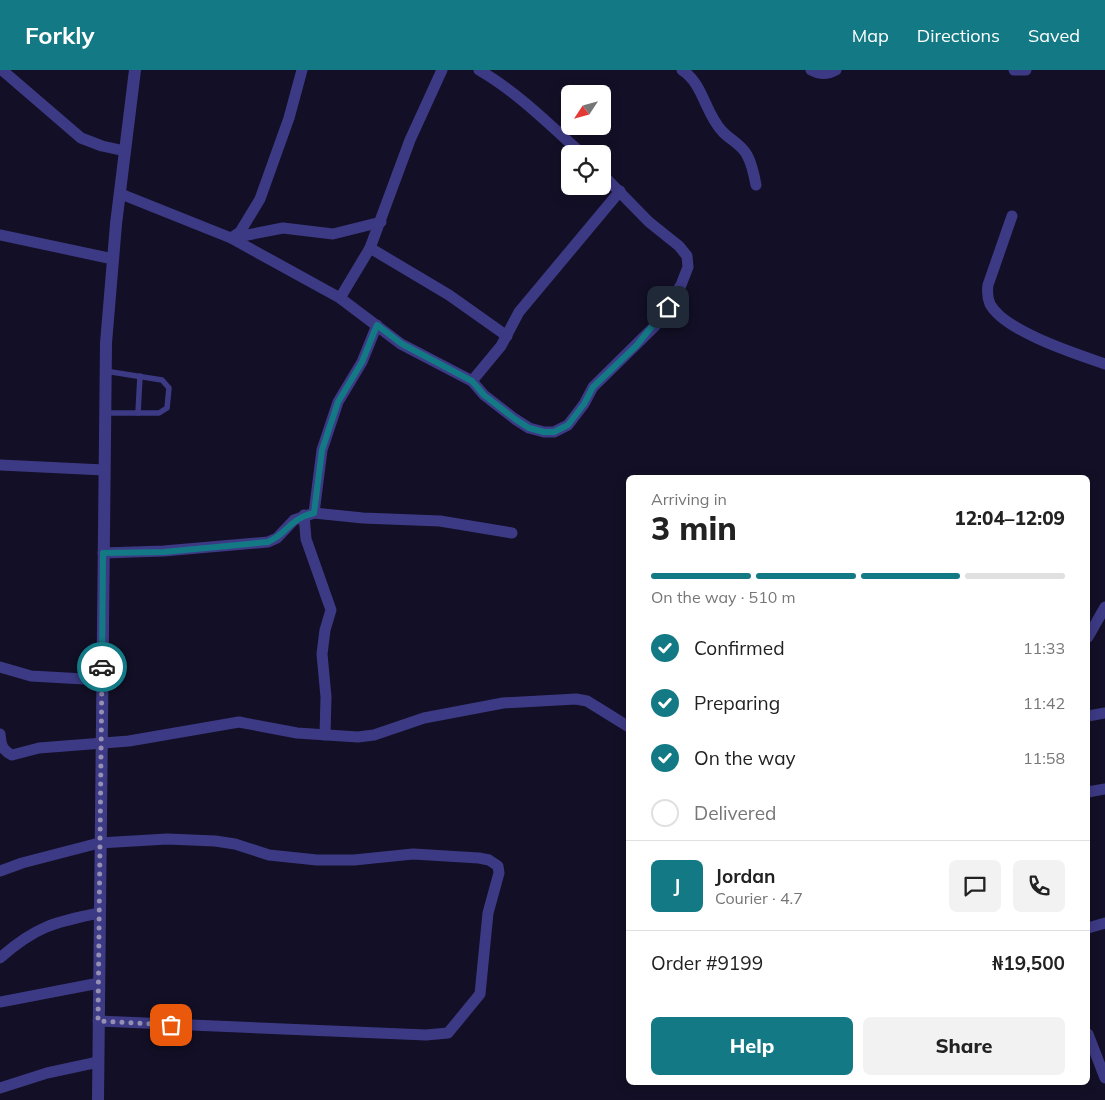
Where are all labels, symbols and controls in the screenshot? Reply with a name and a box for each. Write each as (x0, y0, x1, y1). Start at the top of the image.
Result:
text: Forkly (25, 20, 94, 50)
text: Map (852, 24, 889, 47)
text: Directions (917, 24, 1000, 47)
text: Saved (1028, 24, 1080, 47)
north arrow (561, 85, 611, 135)
map controls (561, 85, 611, 195)
button: locate (561, 145, 611, 195)
pin (647, 286, 689, 328)
icon: home (654, 293, 682, 321)
text: Arriving in (651, 489, 727, 509)
text: 12:04–12:09 (954, 506, 1065, 530)
text: 3 min (651, 508, 737, 548)
text: On the way · 510 m (651, 587, 796, 607)
icon: check (651, 634, 679, 662)
text: Confirmed (694, 636, 785, 660)
text: 11:33 (1023, 638, 1065, 658)
courier (77, 642, 127, 692)
icon: car (88, 653, 116, 681)
icon: check (651, 689, 679, 717)
text: Preparing (694, 691, 780, 715)
text: 11:42 (1023, 693, 1065, 713)
icon: check (651, 744, 679, 772)
text: On the way (694, 746, 796, 770)
text: 11:58 (1023, 748, 1065, 768)
text: Delivered (694, 801, 776, 825)
button: chat (949, 860, 1001, 912)
button: phone (1013, 860, 1065, 912)
text: Jordan (715, 864, 775, 888)
text: J (674, 874, 680, 898)
text: Courier · 4.7 (715, 888, 803, 908)
text: Order #9199 (651, 951, 763, 975)
text: ₦19,500 (992, 951, 1065, 975)
pin (150, 1004, 192, 1046)
icon: bag (157, 1011, 185, 1039)
button: Help (651, 1017, 853, 1075)
button: Share (863, 1017, 1065, 1075)

